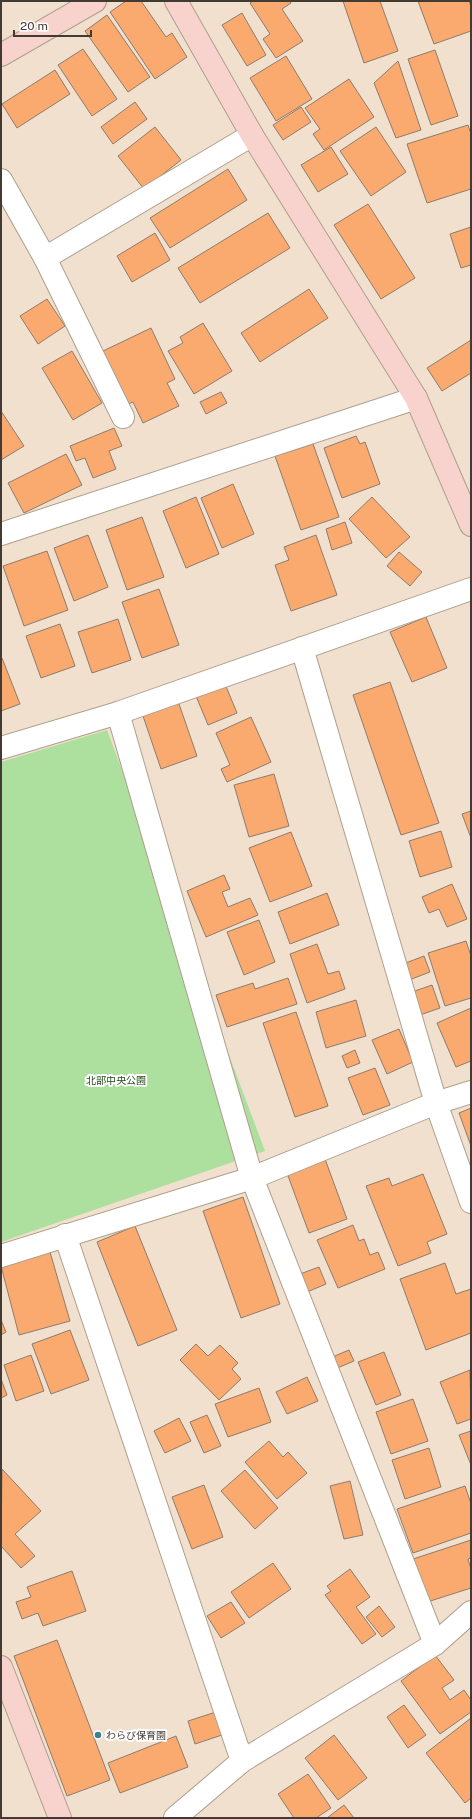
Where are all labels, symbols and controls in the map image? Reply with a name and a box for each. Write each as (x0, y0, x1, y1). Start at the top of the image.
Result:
scale bar (14, 12, 91, 38)
text: 20 m (20, 19, 48, 33)
park label: 北部中央公園 (86, 1074, 146, 1086)
place label: わらび保育園 (106, 1729, 166, 1741)
marker: わらび保育園 (93, 1730, 103, 1740)

